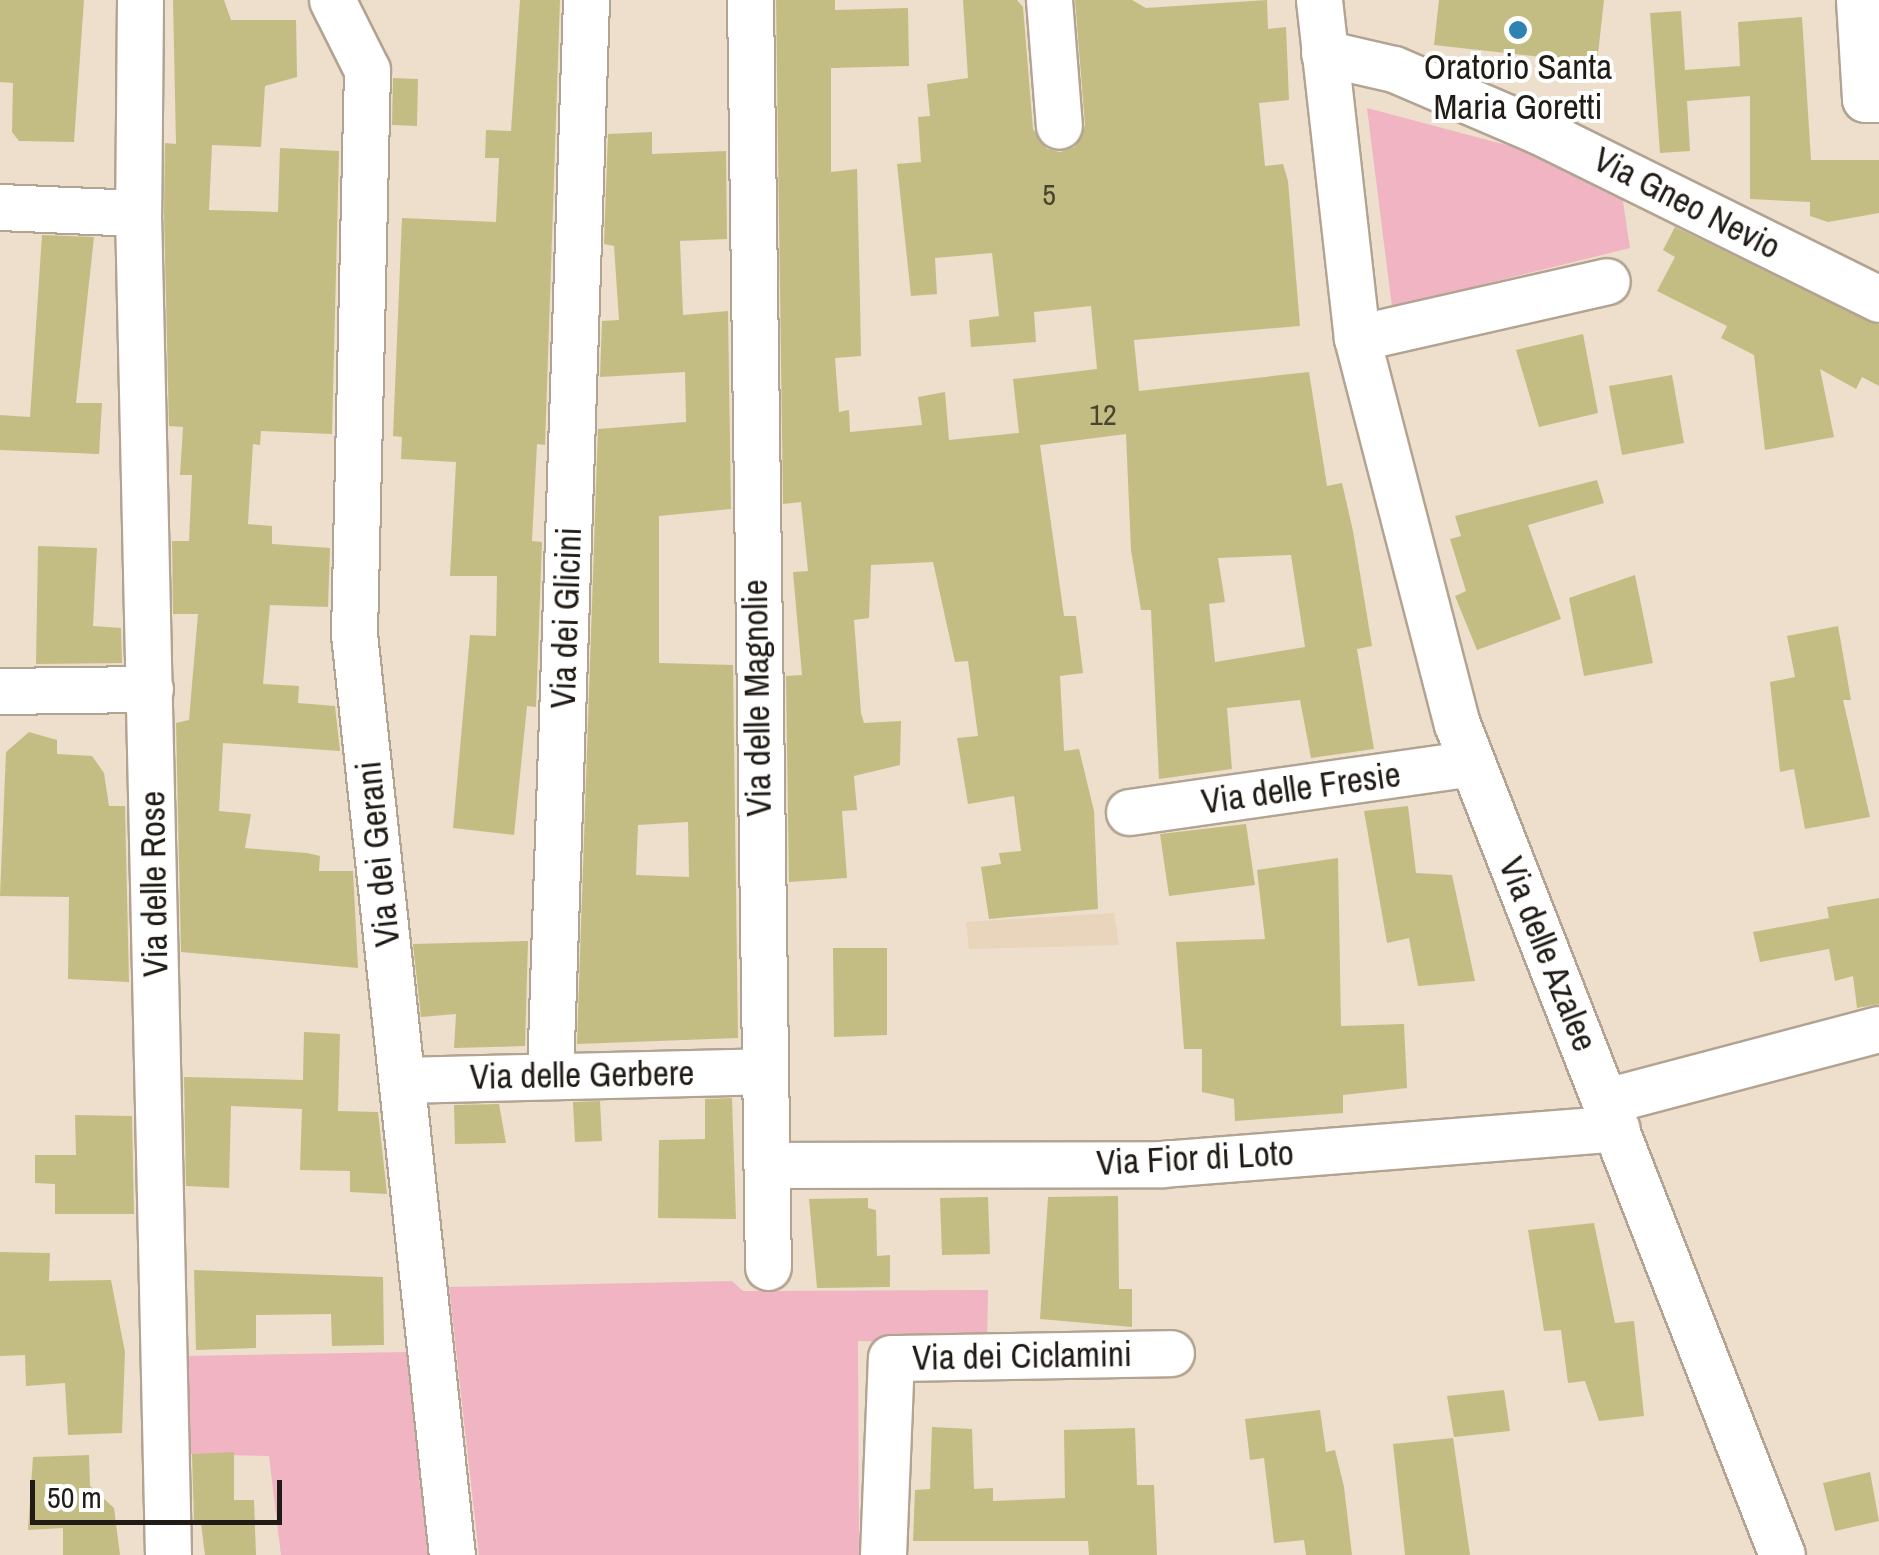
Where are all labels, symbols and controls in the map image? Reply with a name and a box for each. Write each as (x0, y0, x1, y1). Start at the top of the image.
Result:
marker: Oratorio Santa Maria Goretti (1507, 19, 1529, 41)
place label: Oratorio Santa Maria Goretti (1424, 46, 1612, 128)
street label: Via Gneo Nevio (1587, 138, 1787, 268)
house number: 5 (1042, 176, 1056, 212)
house number: 12 (1089, 396, 1117, 432)
street label: Via dei Glicini (542, 527, 590, 709)
street label: Via delle Magnolie (734, 579, 780, 817)
street label: Via delle Fresie (1199, 753, 1403, 823)
street label: Via dei Gerani (347, 759, 409, 949)
street label: Via delle Rose (131, 791, 177, 977)
street label: Via delle Azalee (1490, 850, 1606, 1058)
street label: Via delle Gerbere (469, 1052, 695, 1098)
street label: Via Fior di Loto (1095, 1132, 1295, 1184)
street label: Via dei Ciclamini (912, 1333, 1132, 1379)
scale bar (35, 1460, 288, 1522)
text: 50 m (47, 1477, 102, 1517)

